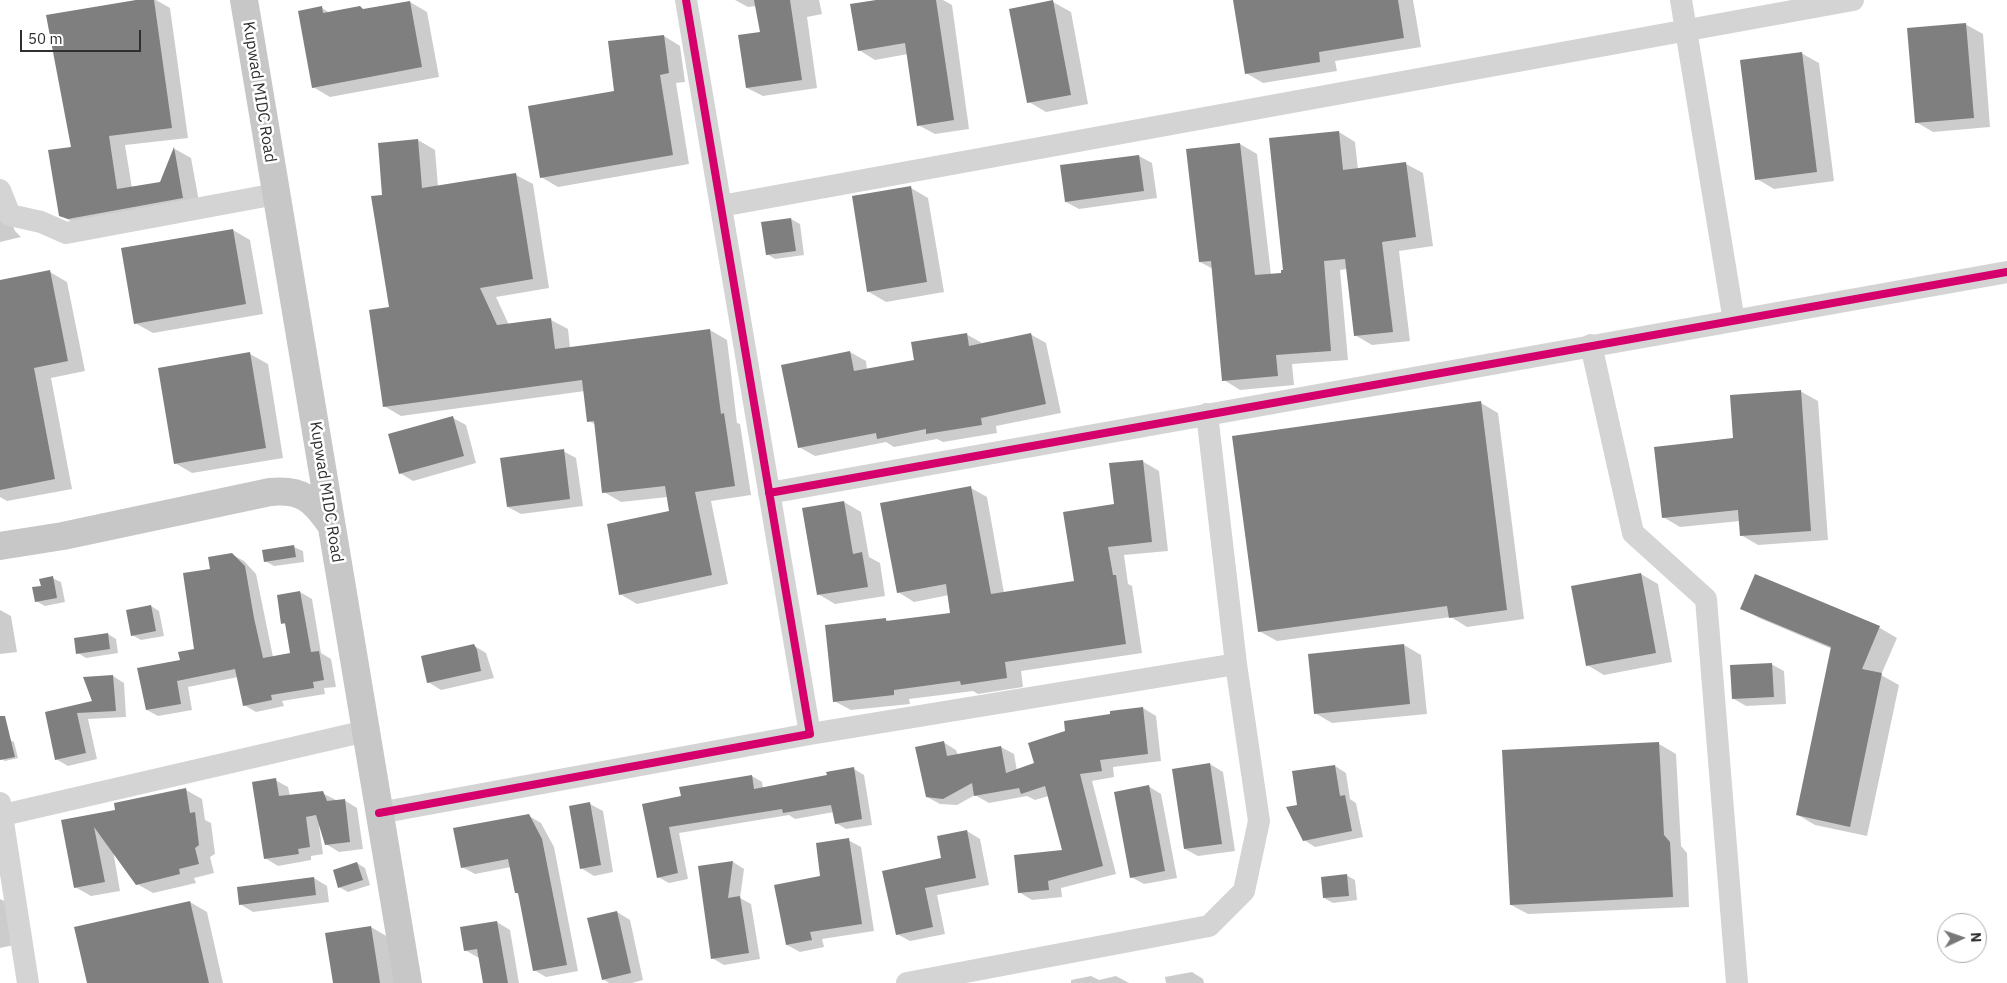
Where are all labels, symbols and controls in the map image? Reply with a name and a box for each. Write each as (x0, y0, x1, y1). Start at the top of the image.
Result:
scale bar (22, 20, 144, 52)
street label: Kupwad MIDC Road (238, 20, 280, 164)
text: 50 m (28, 29, 63, 48)
street label: Kupwad MIDC Road (305, 420, 347, 564)
north arrow (1937, 913, 1987, 963)
text: N (1967, 932, 1985, 943)

